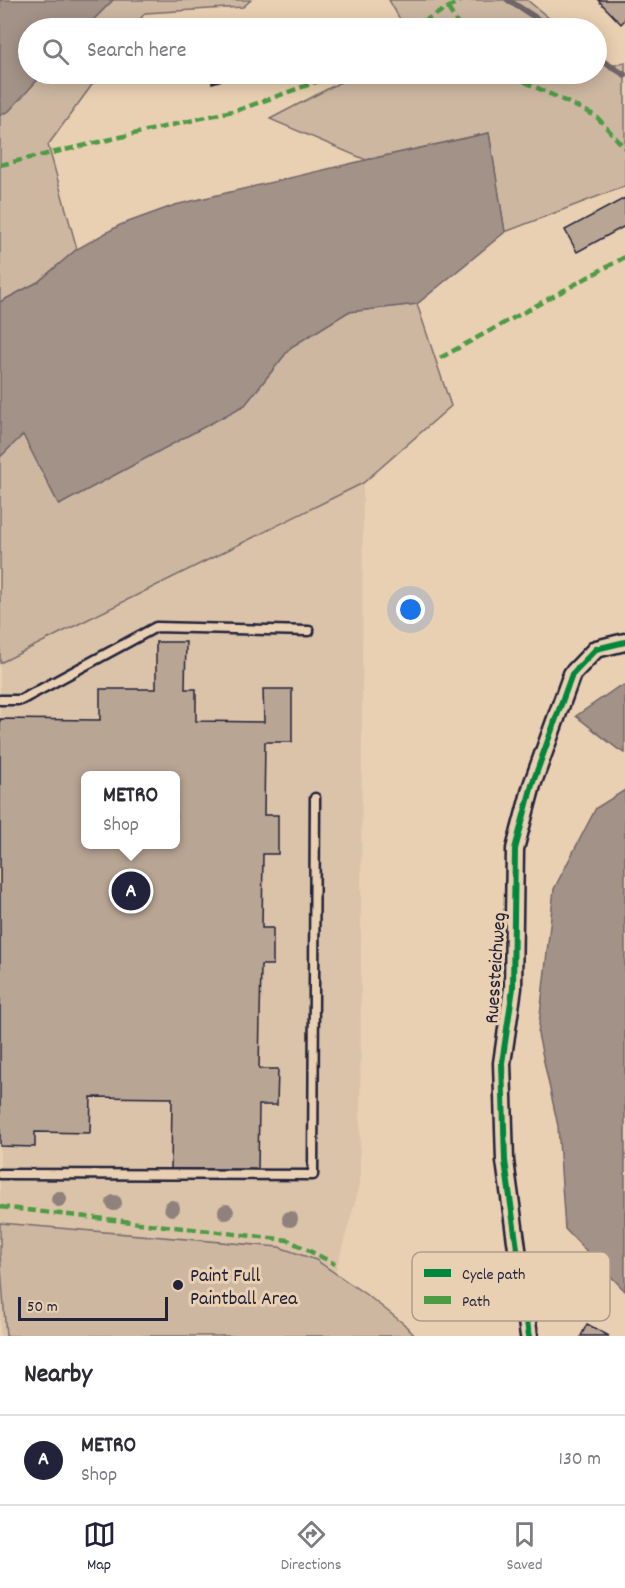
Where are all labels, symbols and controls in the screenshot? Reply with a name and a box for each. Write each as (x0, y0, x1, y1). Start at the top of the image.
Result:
search box (18, 18, 607, 84)
icon: search (39, 35, 72, 68)
text: Search here (87, 36, 186, 67)
your location (396, 595, 425, 624)
popup (81, 771, 180, 849)
text: METRO (103, 781, 158, 812)
text: Shop (103, 812, 139, 840)
pin: A (112, 868, 150, 914)
street label: Ruessteichweg (479, 912, 515, 1025)
legend (412, 1252, 610, 1321)
place label: Paint Full Paintball Area (190, 1263, 298, 1314)
text: Cycle path (462, 1264, 525, 1287)
marker: Paint Full Paintball Area (171, 1278, 185, 1292)
text: Path (462, 1291, 490, 1314)
scale bar (18, 1294, 168, 1322)
text: 50 m (27, 1296, 58, 1319)
text: Nearby (24, 1357, 92, 1394)
text: METRO (81, 1431, 136, 1462)
text: A (38, 1446, 49, 1474)
text: 130 m (559, 1446, 601, 1474)
text: Shop (81, 1462, 117, 1490)
tab: Map (83, 1518, 116, 1577)
tab: Directions (281, 1518, 341, 1577)
tab: Saved (507, 1518, 542, 1577)

